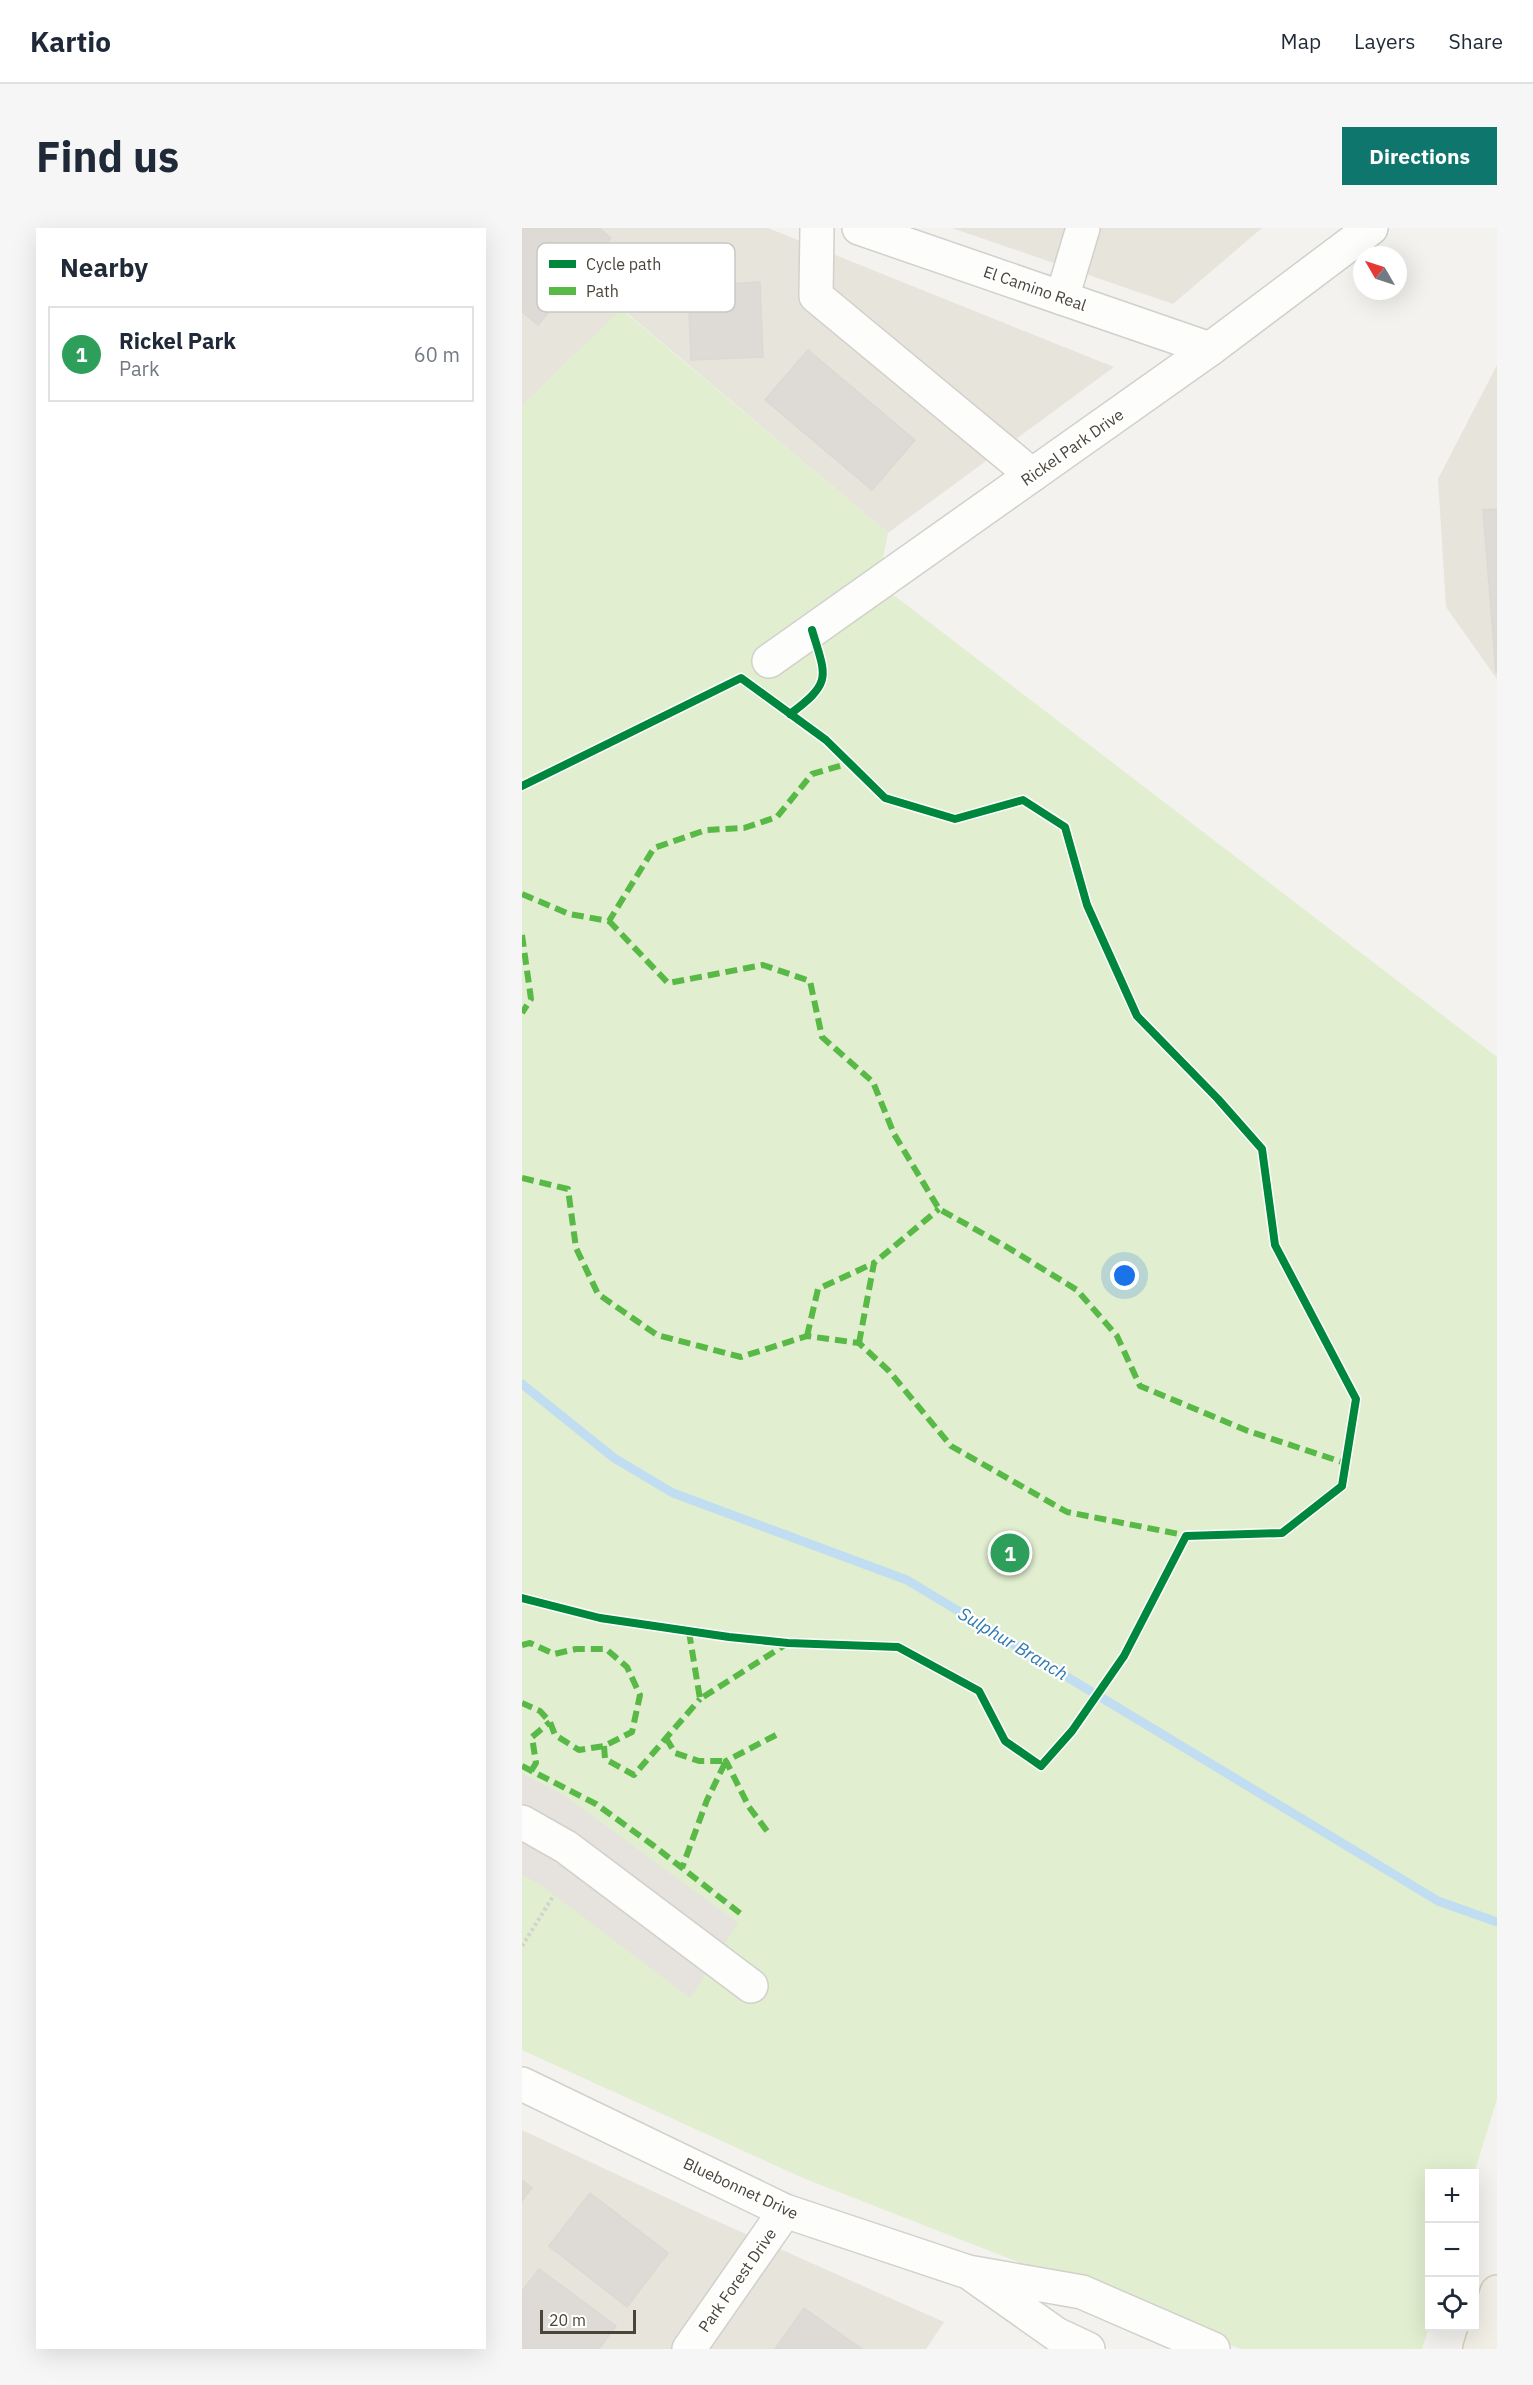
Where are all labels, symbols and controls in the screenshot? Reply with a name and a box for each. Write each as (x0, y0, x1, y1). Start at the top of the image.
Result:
text: Kartio (30, 23, 111, 60)
text: Map (1281, 27, 1321, 55)
text: Layers (1354, 27, 1416, 55)
text: Share (1449, 27, 1503, 55)
button: Directions (1342, 127, 1497, 185)
text: Find us (36, 129, 179, 184)
legend (537, 243, 735, 312)
north arrow (1353, 246, 1407, 300)
text: Nearby (60, 250, 148, 284)
text: Cycle path (586, 254, 661, 274)
street label: El Camino Real (981, 261, 1089, 315)
text: Path (586, 281, 619, 301)
text: Rickel Park (119, 326, 236, 355)
text: 1 (76, 341, 88, 368)
text: 60 m (414, 341, 460, 368)
text: Park (119, 355, 159, 382)
street label: Rickel Park Drive (1017, 404, 1127, 490)
your location (1110, 1261, 1139, 1290)
pin: 1 (990, 1530, 1030, 1576)
water label: Sulphur Branch (954, 1602, 1072, 1685)
street label: Bluebonnet Drive (680, 2153, 802, 2223)
map controls (1425, 2169, 1479, 2331)
button: + (1425, 2169, 1479, 2223)
button: − (1425, 2223, 1479, 2277)
street label: Park Forest Drive (694, 2224, 780, 2336)
button: locate (1425, 2277, 1479, 2331)
scale bar (540, 2307, 636, 2334)
text: 20 m (549, 2310, 586, 2330)

